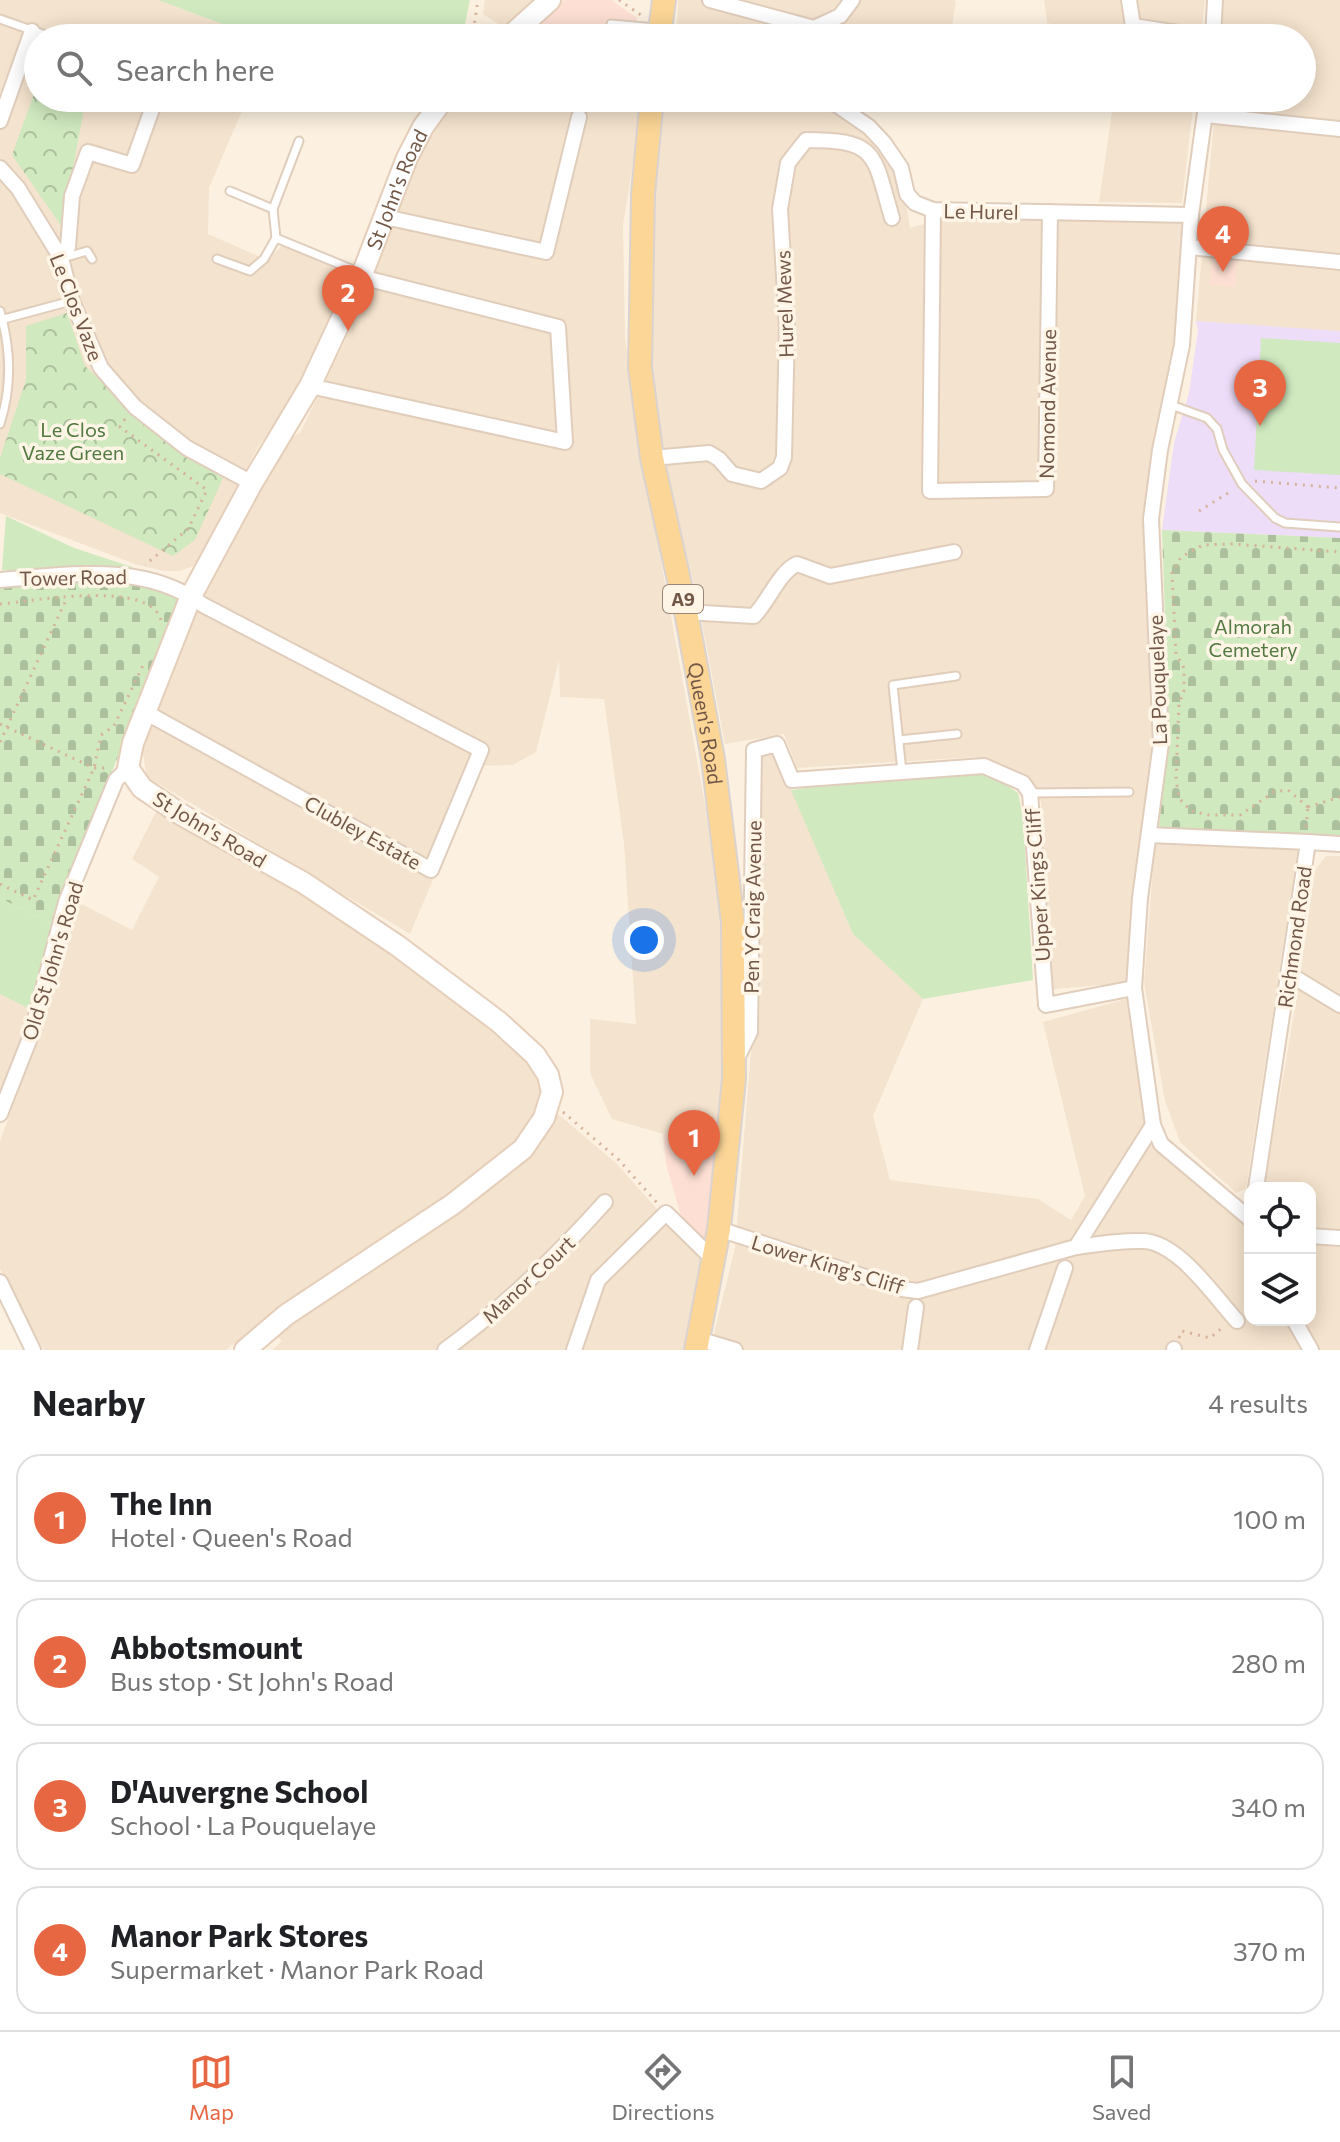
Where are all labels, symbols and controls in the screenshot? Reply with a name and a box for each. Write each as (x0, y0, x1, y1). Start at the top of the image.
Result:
search box (24, 24, 1316, 112)
icon: search (52, 46, 96, 90)
text: Search here (116, 50, 275, 87)
street label: St John's Road (361, 125, 432, 253)
street label: Le Hurel (943, 198, 1019, 224)
pin: 4 (1197, 206, 1249, 272)
street label: Le Clos Vaze (46, 250, 108, 364)
street label: Hurel Mews (770, 250, 798, 358)
pin: 2 (322, 265, 374, 331)
street label: Nomond Avenue (1034, 329, 1060, 479)
pin: 3 (1234, 360, 1286, 426)
park label: Le Clos Vaze Green (22, 417, 124, 464)
street label: Tower Road (19, 564, 127, 590)
road number: A9 (663, 585, 703, 613)
street label: La Pouquelaye (1143, 614, 1171, 746)
park label: Almorah Cemetery (1208, 614, 1298, 661)
street label: Queen's Road (683, 660, 728, 786)
street label: St John's Road (149, 786, 271, 872)
street label: Clubley Estate (301, 790, 425, 874)
street label: Upper Kings Cliff (1020, 807, 1054, 963)
street label: Pen Y Craig Avenue (738, 820, 766, 994)
street label: Richmond Road (1272, 865, 1316, 1009)
street label: Old St John's Road (16, 879, 88, 1043)
your location (624, 920, 664, 960)
pin: 1 (668, 1110, 720, 1176)
map controls (1244, 1182, 1316, 1326)
button: locate (1244, 1182, 1316, 1254)
street label: Lower King's Cliff (749, 1229, 908, 1299)
street label: Manor Court (477, 1230, 579, 1328)
button: layers (1244, 1254, 1316, 1326)
text: Nearby (32, 1381, 146, 1423)
text: 4 results (1208, 1387, 1308, 1418)
text: The Inn (110, 1484, 212, 1521)
text: 1 (54, 1503, 66, 1534)
text: 100 m (1233, 1503, 1306, 1534)
text: Hotel · Queen's Road (110, 1521, 353, 1552)
text: Abbotsmount (110, 1628, 303, 1665)
text: 2 (53, 1647, 67, 1678)
text: 280 m (1231, 1647, 1306, 1678)
text: Bus stop · St John's Road (110, 1665, 394, 1696)
text: D'Auvergne School (110, 1772, 368, 1809)
text: 3 (52, 1791, 68, 1822)
text: 340 m (1231, 1791, 1306, 1822)
text: School · La Pouquelaye (110, 1809, 376, 1840)
text: Manor Park Stores (110, 1916, 368, 1953)
text: 4 (52, 1935, 68, 1966)
text: 370 m (1233, 1935, 1306, 1966)
text: Supermarket · Manor Park Road (110, 1953, 484, 1984)
tab: Map (189, 2050, 234, 2125)
tab: Directions (611, 2050, 715, 2125)
tab: Saved (1092, 2050, 1151, 2125)

